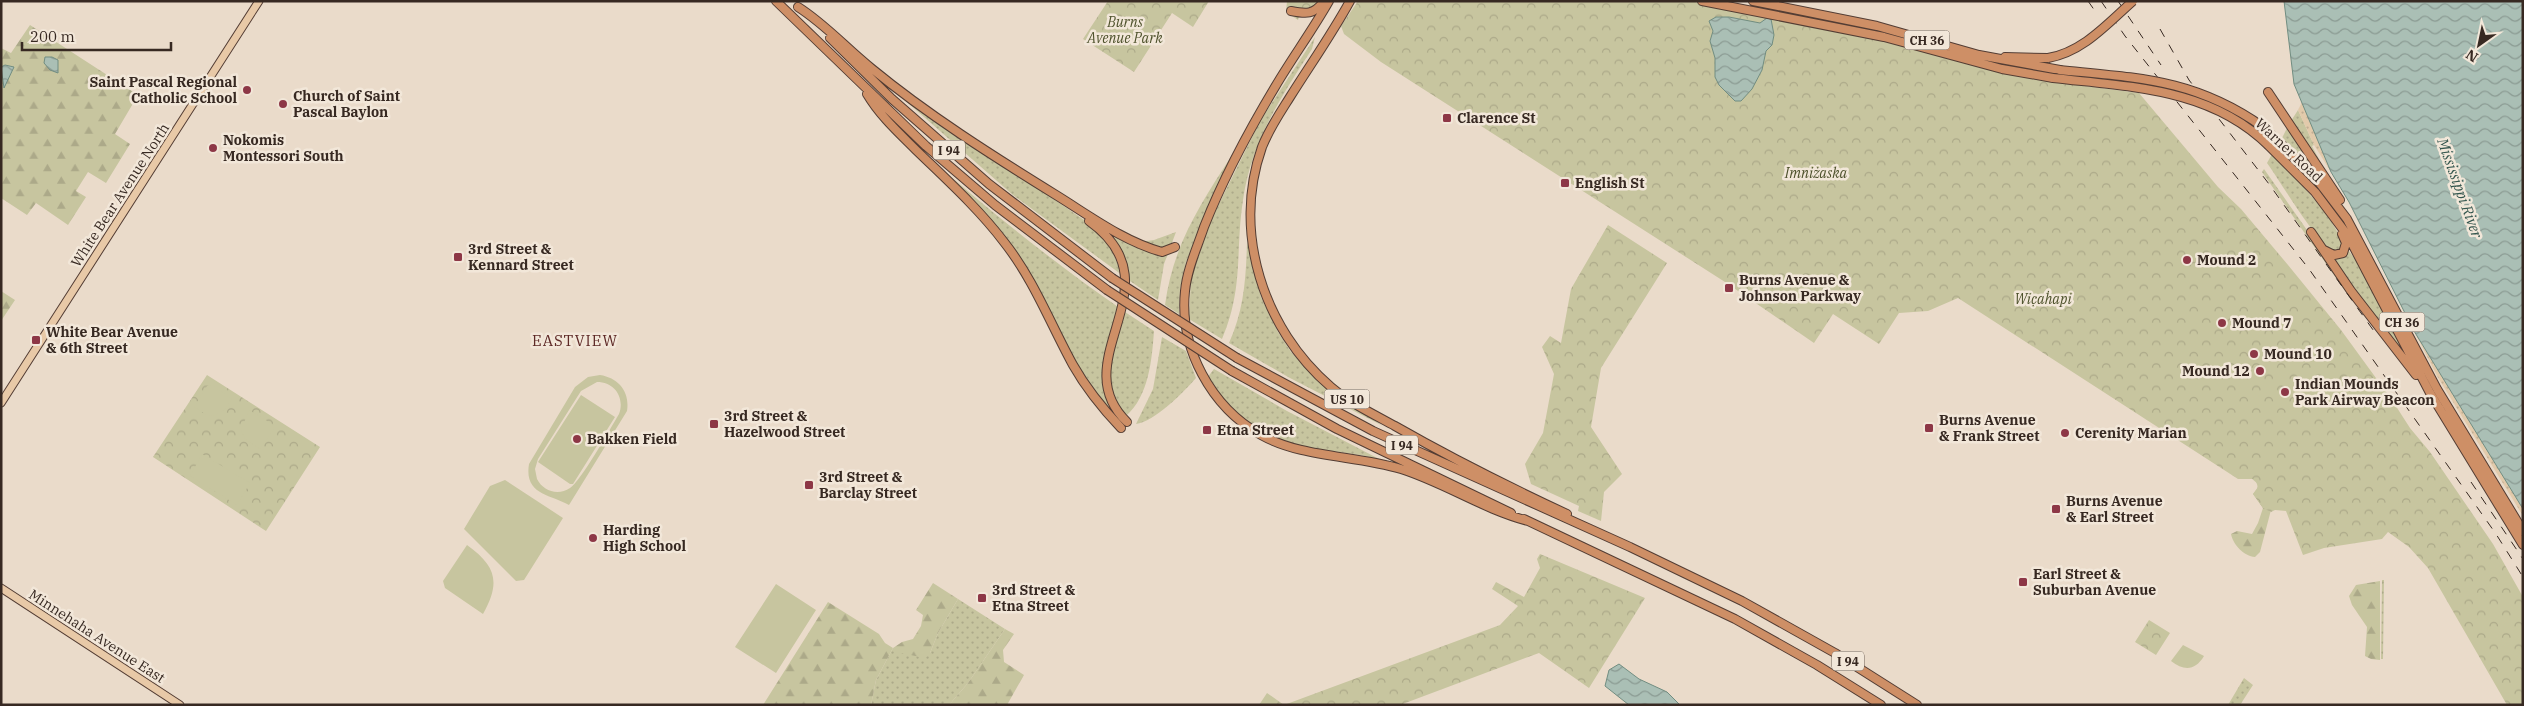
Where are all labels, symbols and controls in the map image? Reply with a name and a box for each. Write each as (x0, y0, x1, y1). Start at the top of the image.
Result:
park label: Burns Avenue Park (1086, 13, 1163, 47)
scale bar (22, 20, 171, 52)
north arrow (2454, 20, 2504, 70)
text: 200 m (30, 27, 75, 46)
road number: CH 36 (1904, 30, 1950, 50)
text: N (2462, 45, 2481, 66)
place label: Saint Pascal Regional Catholic School (89, 73, 237, 107)
marker: Saint Pascal Regional Catholic School (241, 84, 253, 96)
place label: Church of Saint Pascal Baylon (293, 87, 400, 121)
marker: Church of Saint Pascal Baylon (277, 98, 289, 110)
place label: Clarence St (1457, 109, 1536, 127)
marker: Clarence St (1441, 112, 1453, 124)
street label: Warner Road (2251, 114, 2327, 186)
street label: White Bear Avenue North (67, 120, 173, 270)
place label: Nokomis Montessori South (223, 131, 344, 165)
water label: Mississippi River (2433, 134, 2487, 241)
road number: I 94 (933, 140, 965, 160)
marker: Nokomis Montessori South (207, 142, 219, 154)
park label: Imniżaska (1784, 164, 1848, 182)
place label: English St (1575, 174, 1644, 192)
marker: English St (1559, 177, 1571, 189)
place label: 3rd Street & Kennard Street (468, 240, 574, 274)
marker: 3rd Street & Kennard Street (452, 251, 464, 263)
place label: Mound 2 (2197, 251, 2257, 269)
marker: Mound 2 (2181, 254, 2193, 266)
place label: Burns Avenue & Johnson Parkway (1739, 271, 1861, 305)
marker: Burns Avenue & Johnson Parkway (1723, 282, 1735, 294)
park label: Wic̣aḣapi (2014, 290, 2072, 308)
road number: CH 36 (2380, 313, 2424, 332)
place label: Mound 7 (2232, 314, 2292, 332)
marker: Mound 7 (2216, 317, 2228, 329)
place label: White Bear Avenue & 6th Street (46, 323, 178, 357)
district label: EASTVIEW (532, 331, 618, 350)
marker: White Bear Avenue & 6th Street (30, 334, 42, 346)
place label: Mound 10 (2264, 345, 2332, 363)
marker: Mound 10 (2248, 348, 2260, 360)
place label: Mound 12 (2182, 362, 2250, 380)
marker: Mound 12 (2254, 365, 2266, 377)
place label: Indian Mounds Park Airway Beacon (2295, 375, 2435, 409)
marker: Indian Mounds Park Airway Beacon (2279, 386, 2291, 398)
road number: US 10 (1324, 389, 1370, 408)
place label: 3rd Street & Hazelwood Street (724, 407, 845, 441)
place label: Burns Avenue & Frank Street (1939, 411, 2039, 445)
marker: 3rd Street & Hazelwood Street (708, 418, 720, 430)
place label: Etna Street (1217, 421, 1294, 439)
marker: Burns Avenue & Frank Street (1923, 422, 1935, 434)
marker: Etna Street (1201, 424, 1213, 436)
place label: Cerenity Marian (2075, 424, 2187, 442)
marker: Cerenity Marian (2059, 427, 2071, 439)
place label: Bakken Field (587, 430, 677, 448)
marker: Bakken Field (571, 433, 583, 445)
road number: I 94 (1386, 436, 1418, 454)
place label: 3rd Street & Barclay Street (819, 468, 917, 502)
marker: 3rd Street & Barclay Street (803, 479, 815, 491)
place label: Burns Avenue & Earl Street (2066, 492, 2163, 526)
marker: Burns Avenue & Earl Street (2050, 503, 2062, 515)
place label: Harding High School (603, 521, 686, 555)
marker: Harding High School (587, 532, 599, 544)
place label: Earl Street & Suburban Avenue (2033, 565, 2156, 599)
marker: Earl Street & Suburban Avenue (2017, 576, 2029, 588)
place label: 3rd Street & Etna Street (992, 581, 1076, 615)
street label: Minnehaha Avenue East (26, 585, 169, 687)
marker: 3rd Street & Etna Street (976, 592, 988, 604)
road number: I 94 (1832, 651, 1864, 670)

